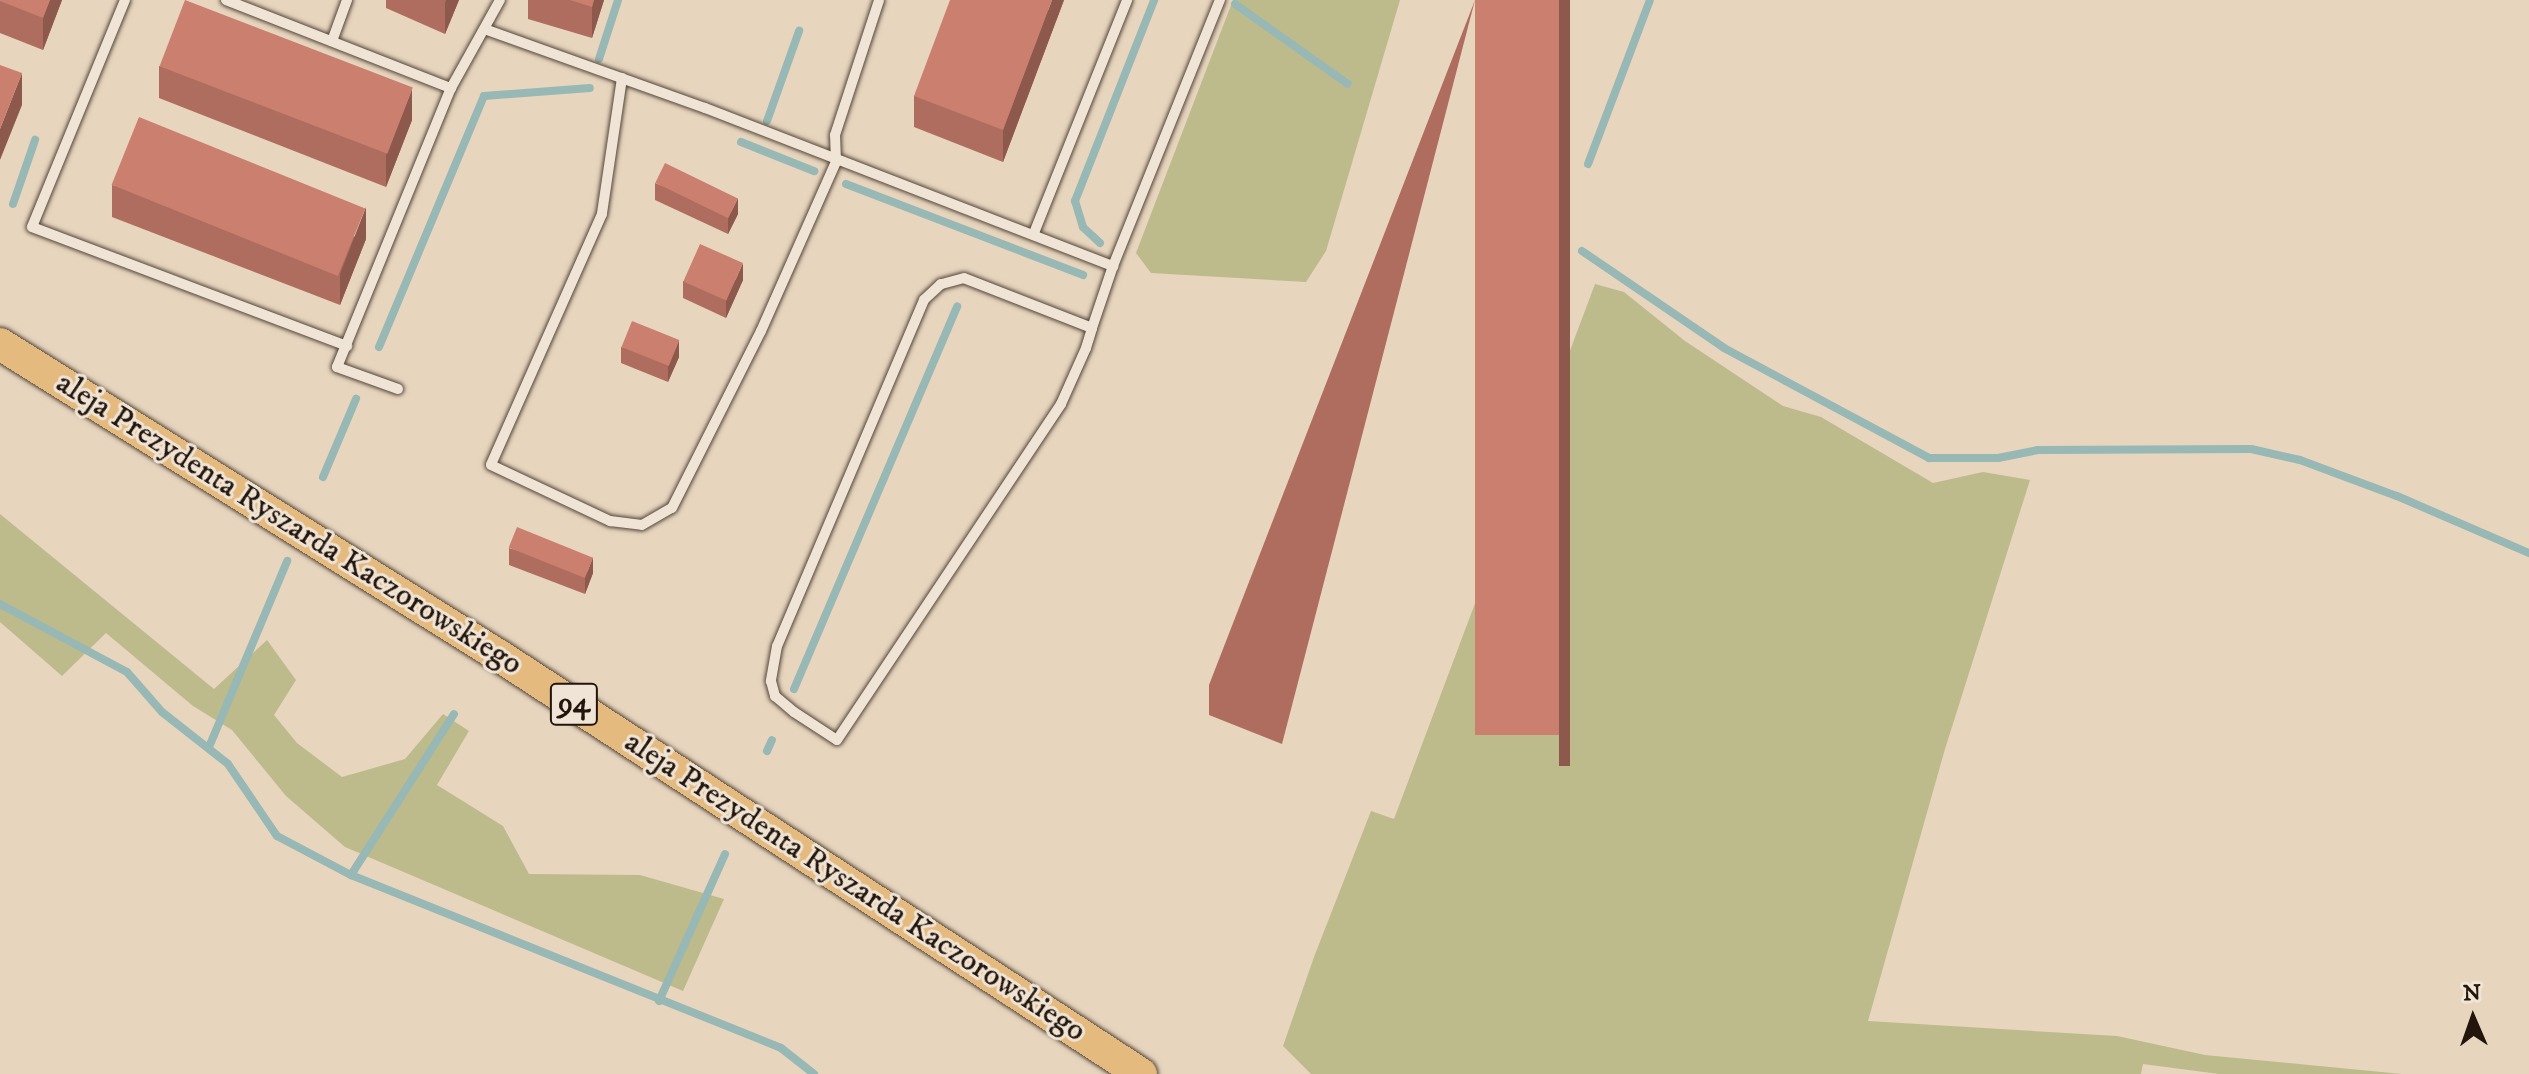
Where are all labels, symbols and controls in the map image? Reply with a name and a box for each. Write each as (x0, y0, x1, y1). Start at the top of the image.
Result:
street label: aleja Prezydenta Ryszarda Kaczorowskiego (49, 364, 529, 684)
road number: 94 (548, 678, 600, 730)
street label: aleja Prezydenta Ryszarda Kaczorowskiego (617, 723, 1093, 1051)
north arrow (2433, 978, 2513, 1058)
text: N (2463, 980, 2482, 1007)

